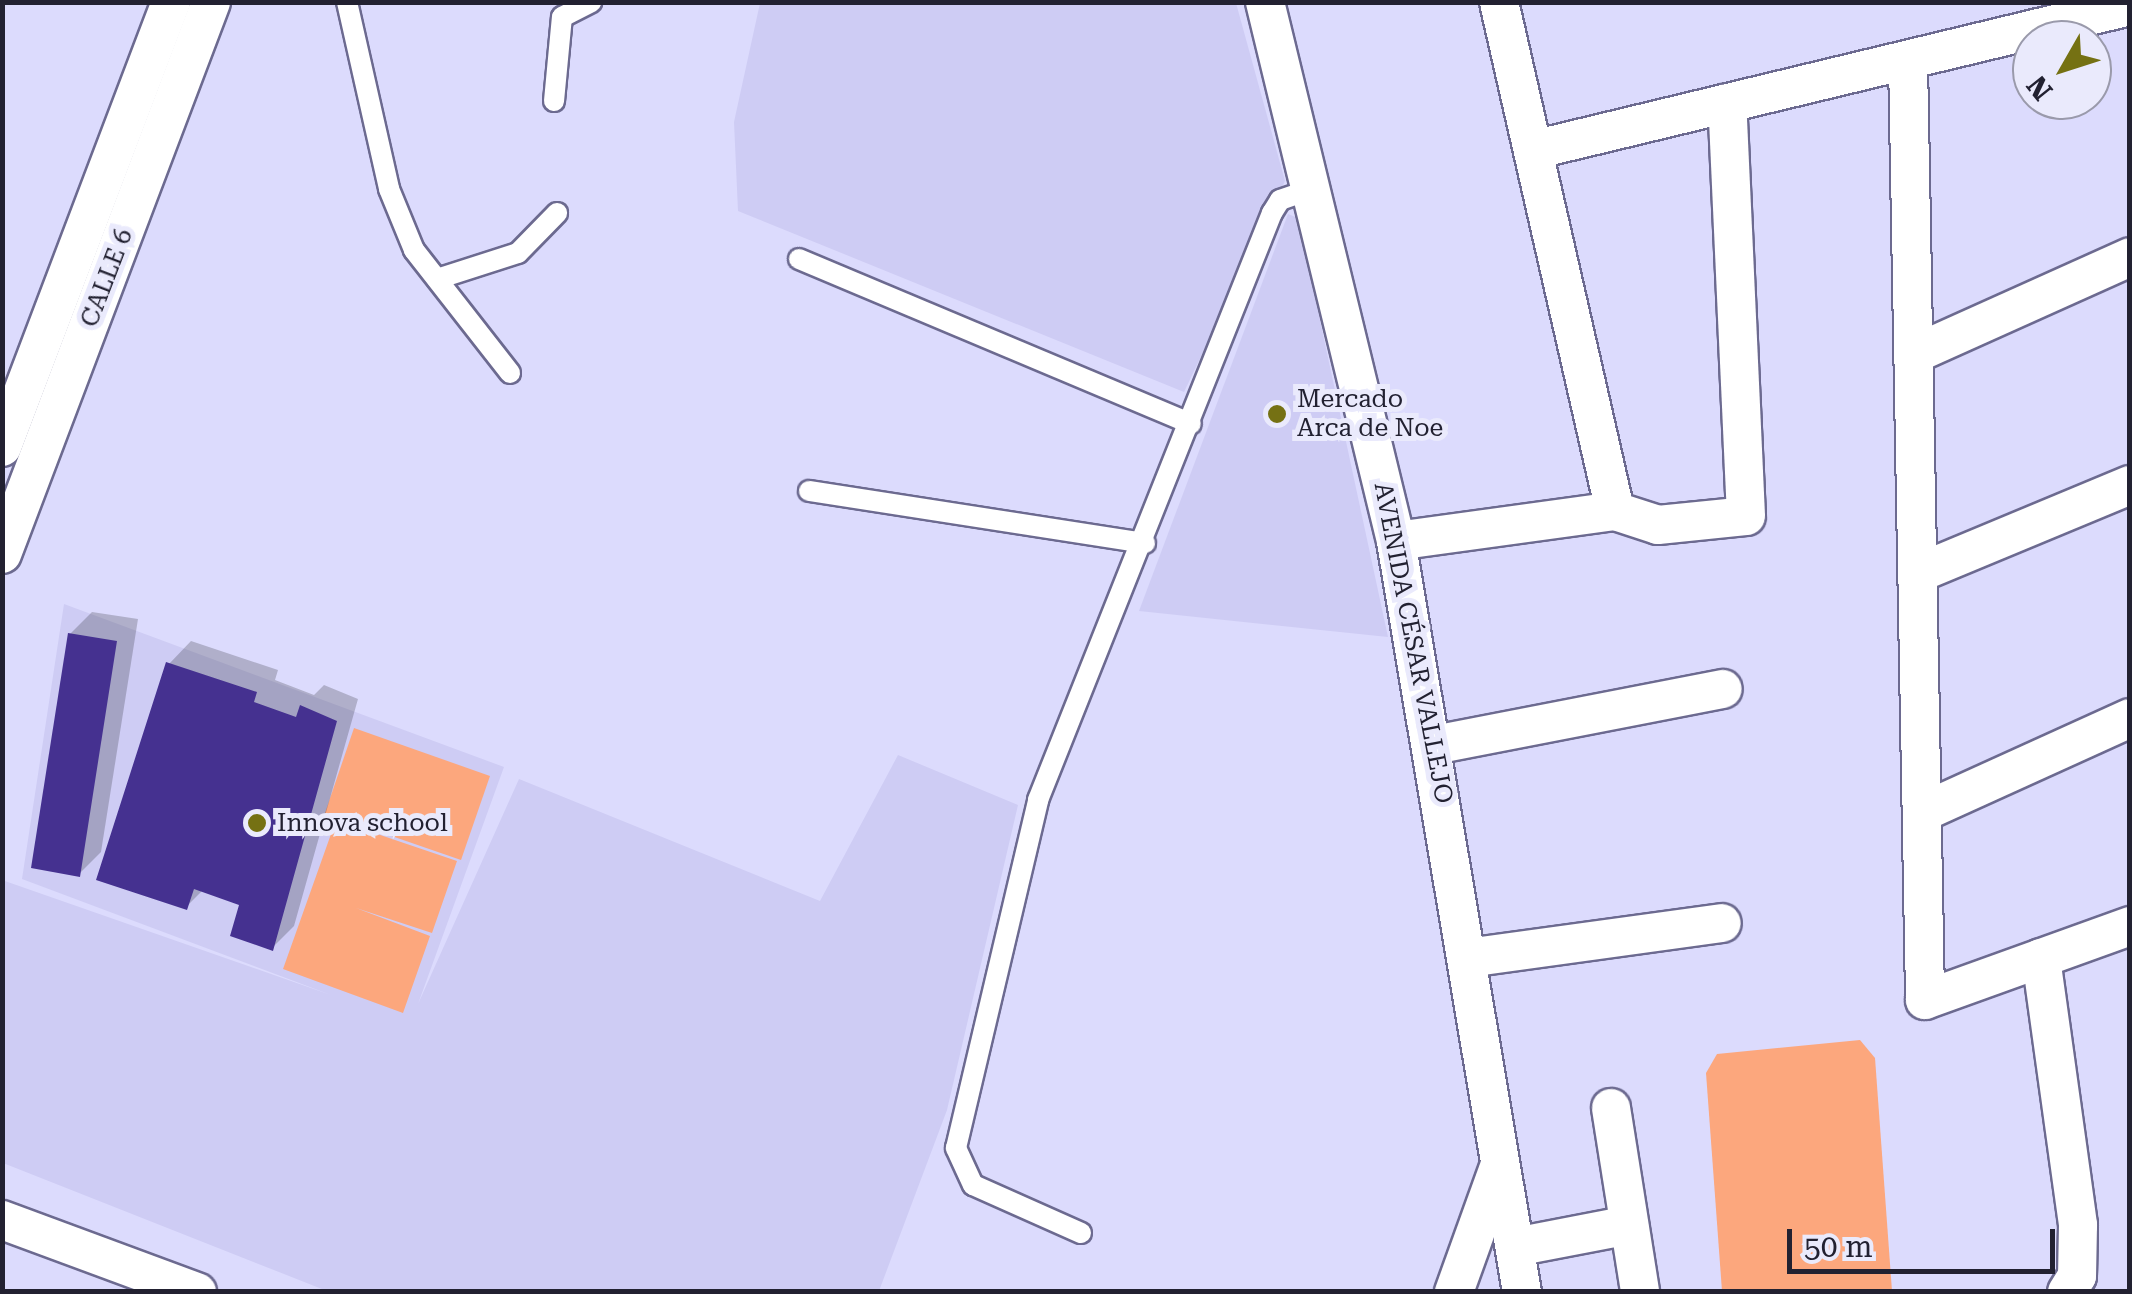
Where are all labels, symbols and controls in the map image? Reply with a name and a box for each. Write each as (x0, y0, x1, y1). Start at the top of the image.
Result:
north arrow (2012, 20, 2112, 120)
text: N (2020, 69, 2059, 107)
street label: CALLE 6 (75, 225, 139, 331)
place label: Mercado Arca de Noe (1297, 385, 1443, 444)
marker: Mercado Arca de Noe (1266, 403, 1288, 425)
street label: AVENIDA CÉSAR VALLEJO (1367, 480, 1459, 806)
place label: Innova school (277, 808, 448, 838)
marker: Innova school (246, 812, 268, 834)
scale bar (1792, 1209, 2060, 1271)
text: 50 m (1804, 1229, 1873, 1264)

